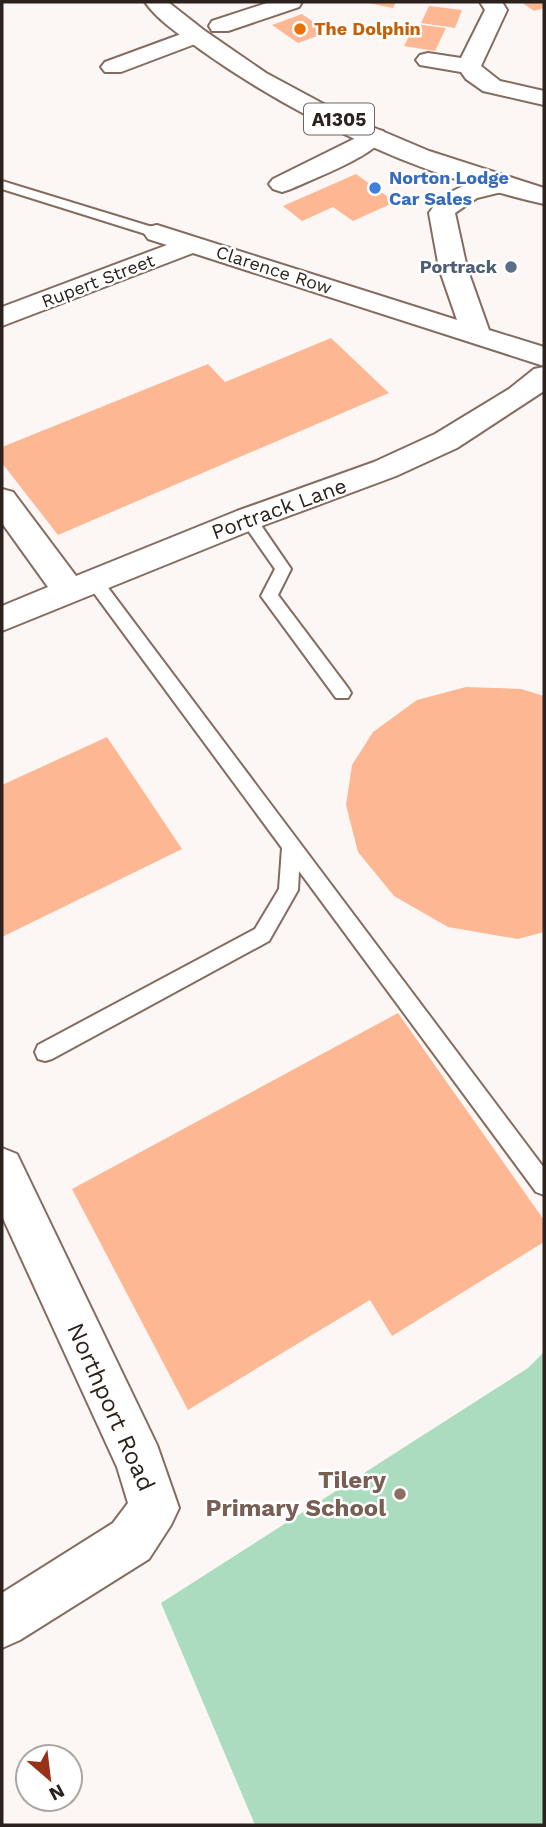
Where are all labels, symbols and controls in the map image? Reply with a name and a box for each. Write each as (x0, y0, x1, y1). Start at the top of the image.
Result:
place label: The Dolphin (314, 18, 421, 39)
marker: The Dolphin (292, 21, 308, 37)
road number: A1305 (304, 104, 374, 134)
place label: Norton Lodge Car Sales (389, 167, 509, 209)
marker: Norton Lodge Car Sales (367, 180, 383, 196)
street label: Clarence Row (214, 241, 335, 298)
street label: Rupert Street (38, 249, 158, 312)
place label: Portrack (420, 256, 498, 277)
marker: Portrack (503, 259, 519, 275)
street label: Portrack Lane (208, 472, 350, 545)
street label: Northport Road (61, 1319, 161, 1495)
place label: Tilery Primary School (205, 1466, 386, 1522)
marker: Tilery Primary School (392, 1486, 408, 1502)
north arrow (14, 1743, 84, 1813)
text: N (45, 1779, 68, 1806)

